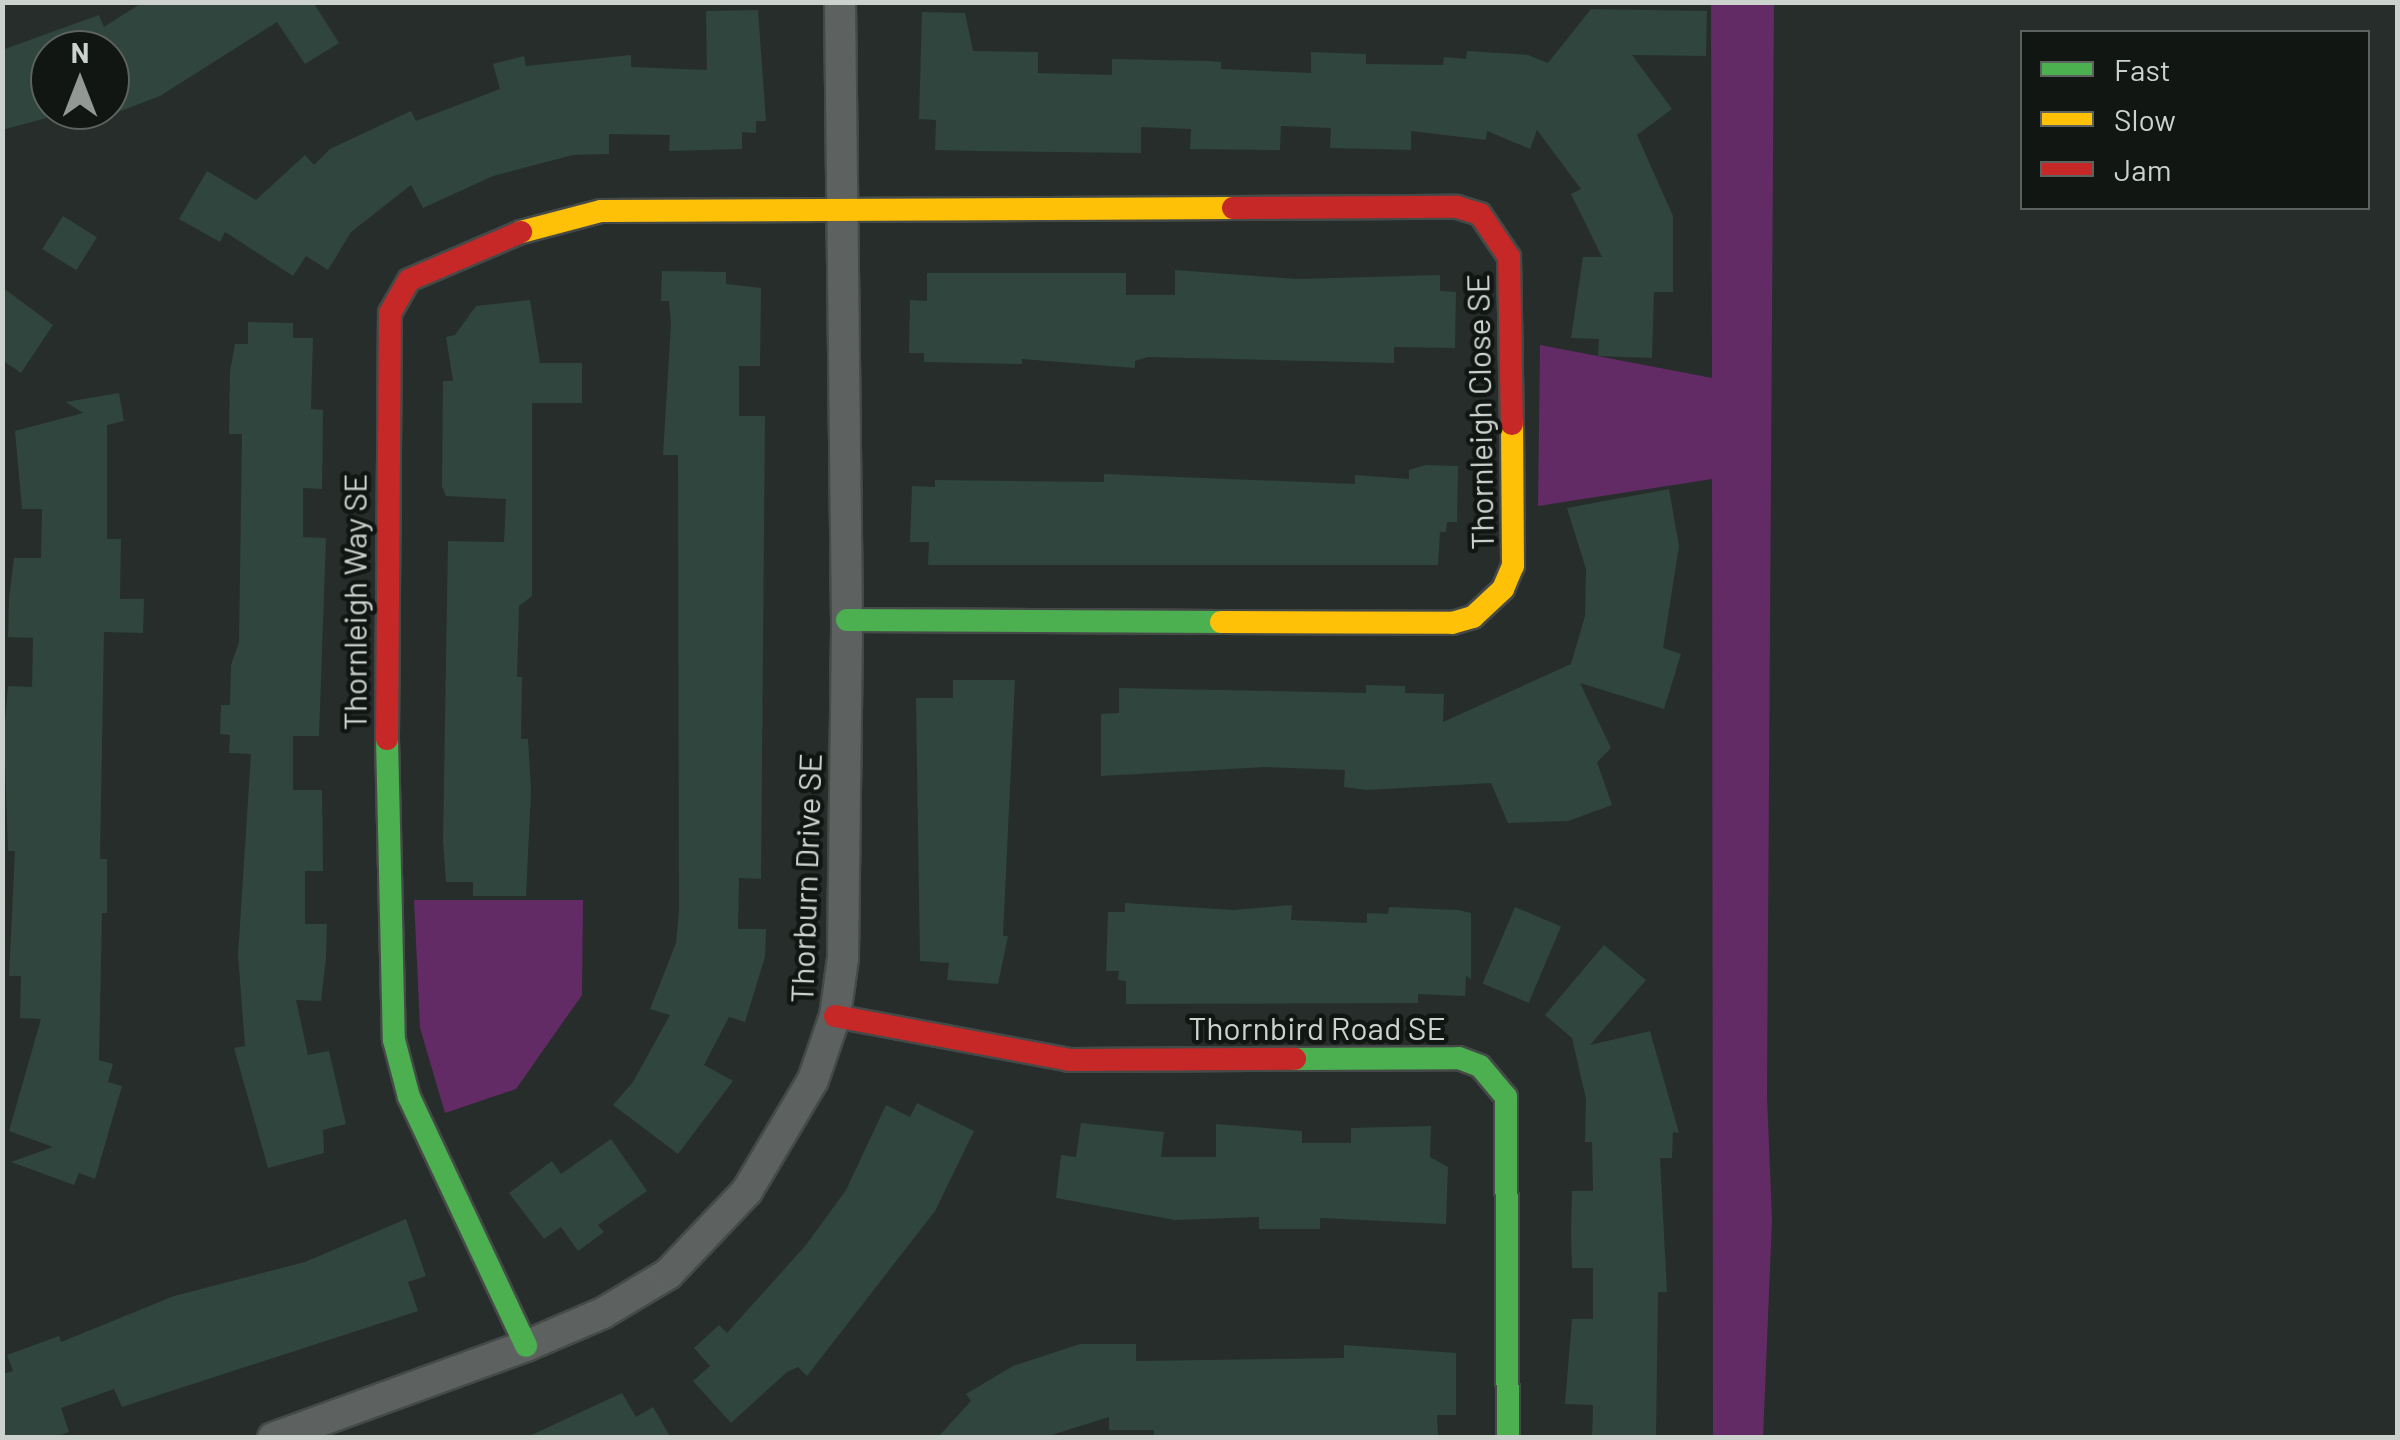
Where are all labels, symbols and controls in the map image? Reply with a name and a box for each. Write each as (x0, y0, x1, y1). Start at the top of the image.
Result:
north arrow (30, 30, 130, 130)
legend (2020, 30, 2370, 210)
text: N (71, 35, 89, 69)
text: Fast (2114, 51, 2171, 87)
text: Slow (2114, 101, 2176, 137)
text: Jam (2114, 151, 2171, 187)
street label: Thornleigh Close SE (1457, 274, 1501, 550)
street label: Thornleigh Way SE (335, 474, 373, 730)
street label: Thorburn Drive SE (781, 752, 829, 1004)
street label: Thornbird Road SE (1188, 1008, 1446, 1046)

